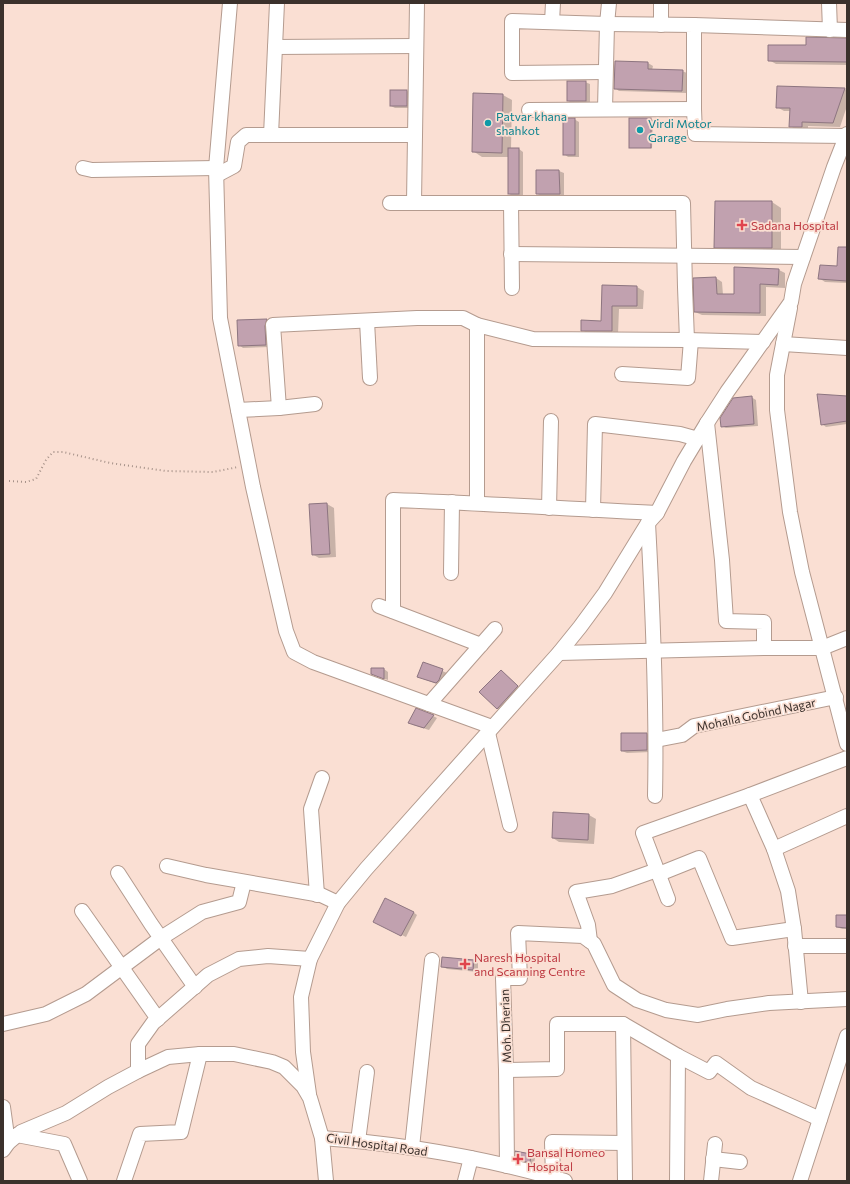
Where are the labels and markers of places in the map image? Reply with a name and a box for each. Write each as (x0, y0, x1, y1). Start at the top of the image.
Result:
place label: Patvar khana shahkot (496, 109, 567, 137)
place label: Virdi Motor Garage (648, 116, 712, 144)
marker: Patvar khana shahkot (483, 118, 493, 128)
marker: Virdi Motor Garage (635, 125, 645, 135)
place label: Sadana Hospital (751, 218, 839, 232)
marker: Sadana Hospital (736, 219, 748, 231)
place label: Naresh Hospital and Scanning Centre (474, 950, 585, 978)
marker: Naresh Hospital and Scanning Centre (459, 958, 471, 970)
place label: Bansal Homeo Hospital (527, 1145, 605, 1173)
marker: Bansal Homeo Hospital (512, 1153, 524, 1165)

